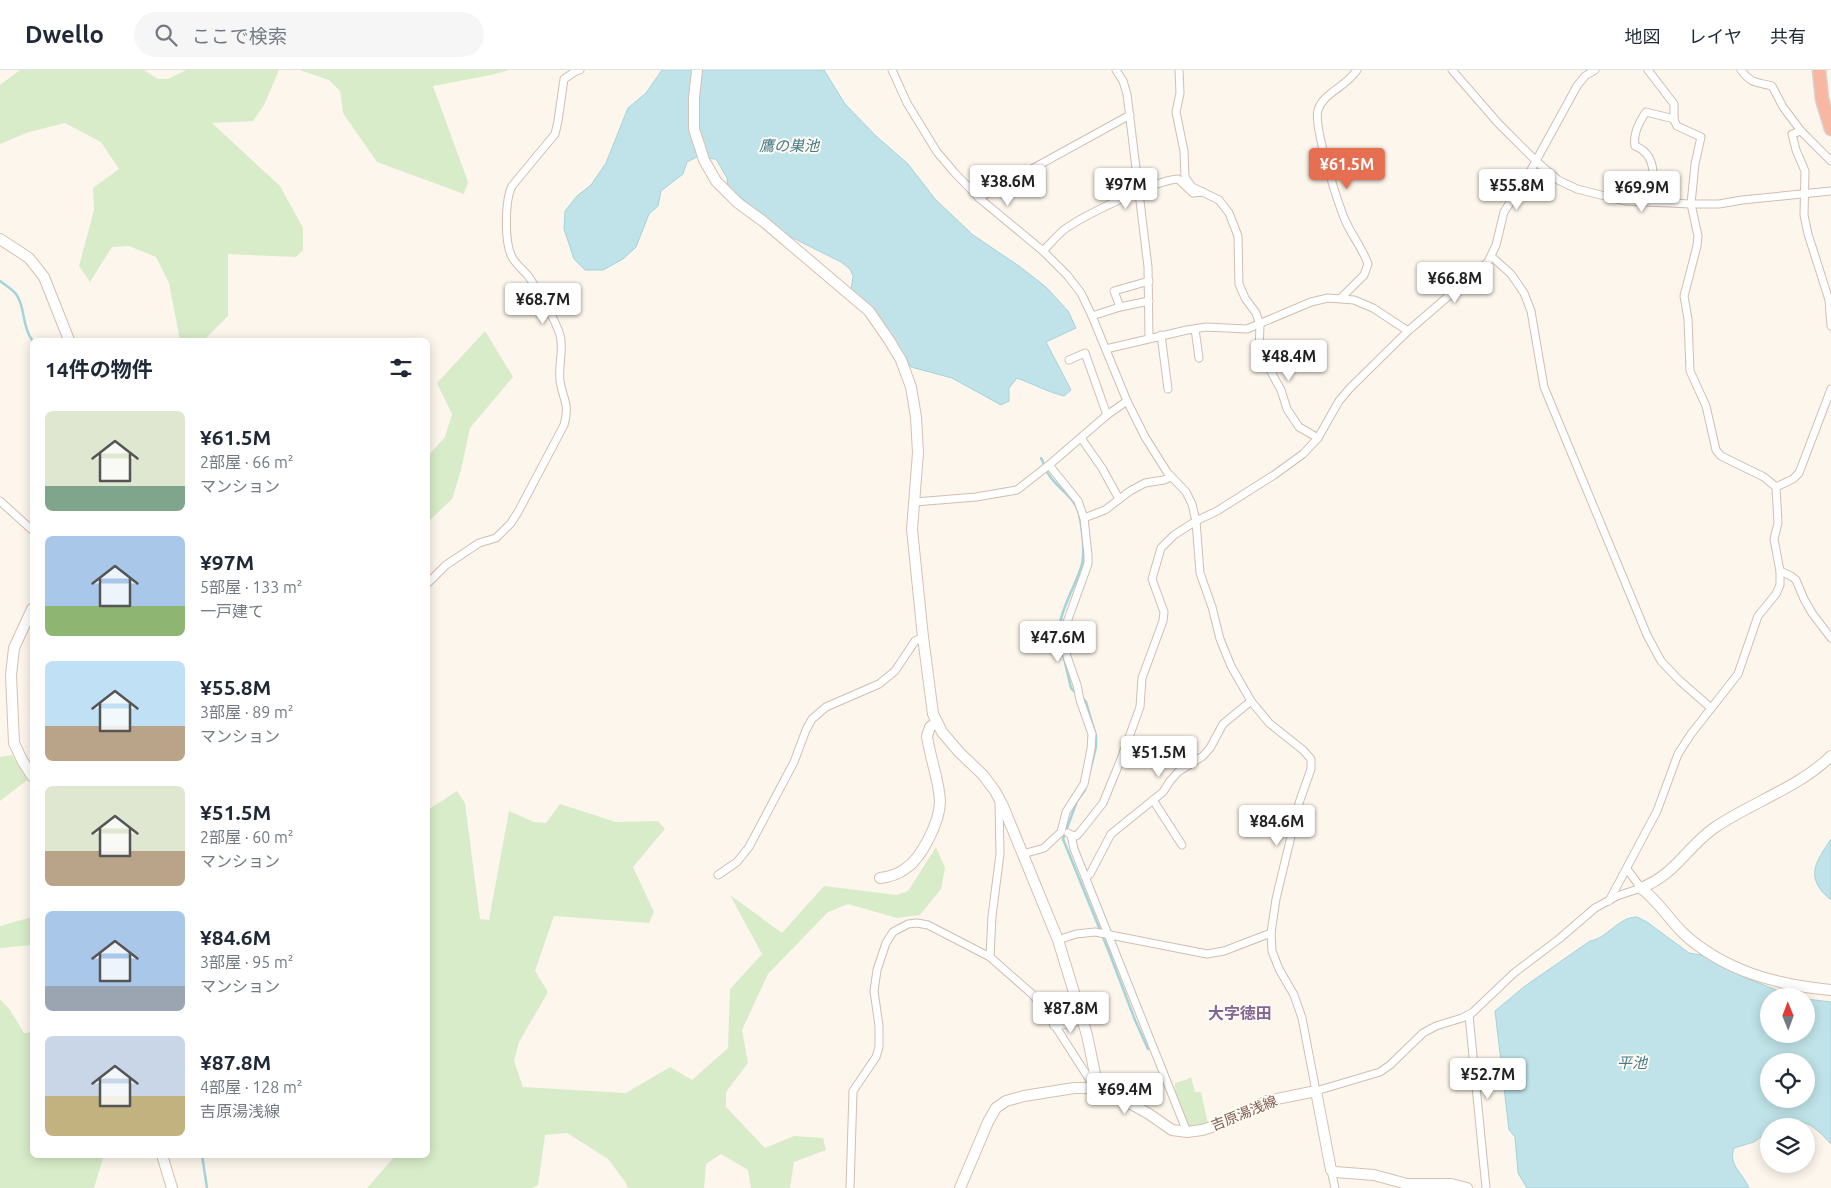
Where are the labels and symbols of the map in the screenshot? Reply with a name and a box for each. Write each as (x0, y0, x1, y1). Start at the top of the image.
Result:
water label: 鷹の巣池 (759, 137, 821, 154)
pin: ¥61.5M (1306, 148, 1388, 190)
pin: ¥38.6M (967, 164, 1049, 207)
pin: ¥97M (1096, 168, 1156, 210)
pin: ¥55.8M (1476, 168, 1558, 211)
pin: ¥69.9M (1601, 170, 1683, 213)
pin: ¥66.8M (1414, 262, 1496, 304)
pin: ¥68.7M (502, 282, 584, 325)
pin: ¥48.4M (1248, 340, 1330, 382)
pin: ¥47.6M (1017, 620, 1099, 663)
pin: ¥51.5M (1118, 736, 1200, 778)
pin: ¥84.6M (1236, 804, 1318, 847)
north arrow (1760, 988, 1815, 1042)
pin: ¥87.8M (1030, 992, 1112, 1034)
district label: 大字徳田 (1208, 1004, 1272, 1022)
water label: 平池 (1617, 1054, 1649, 1071)
pin: ¥52.7M (1447, 1058, 1529, 1100)
pin: ¥69.4M (1084, 1072, 1166, 1115)
street label: 吉原湯浅線 (1209, 1092, 1279, 1134)

